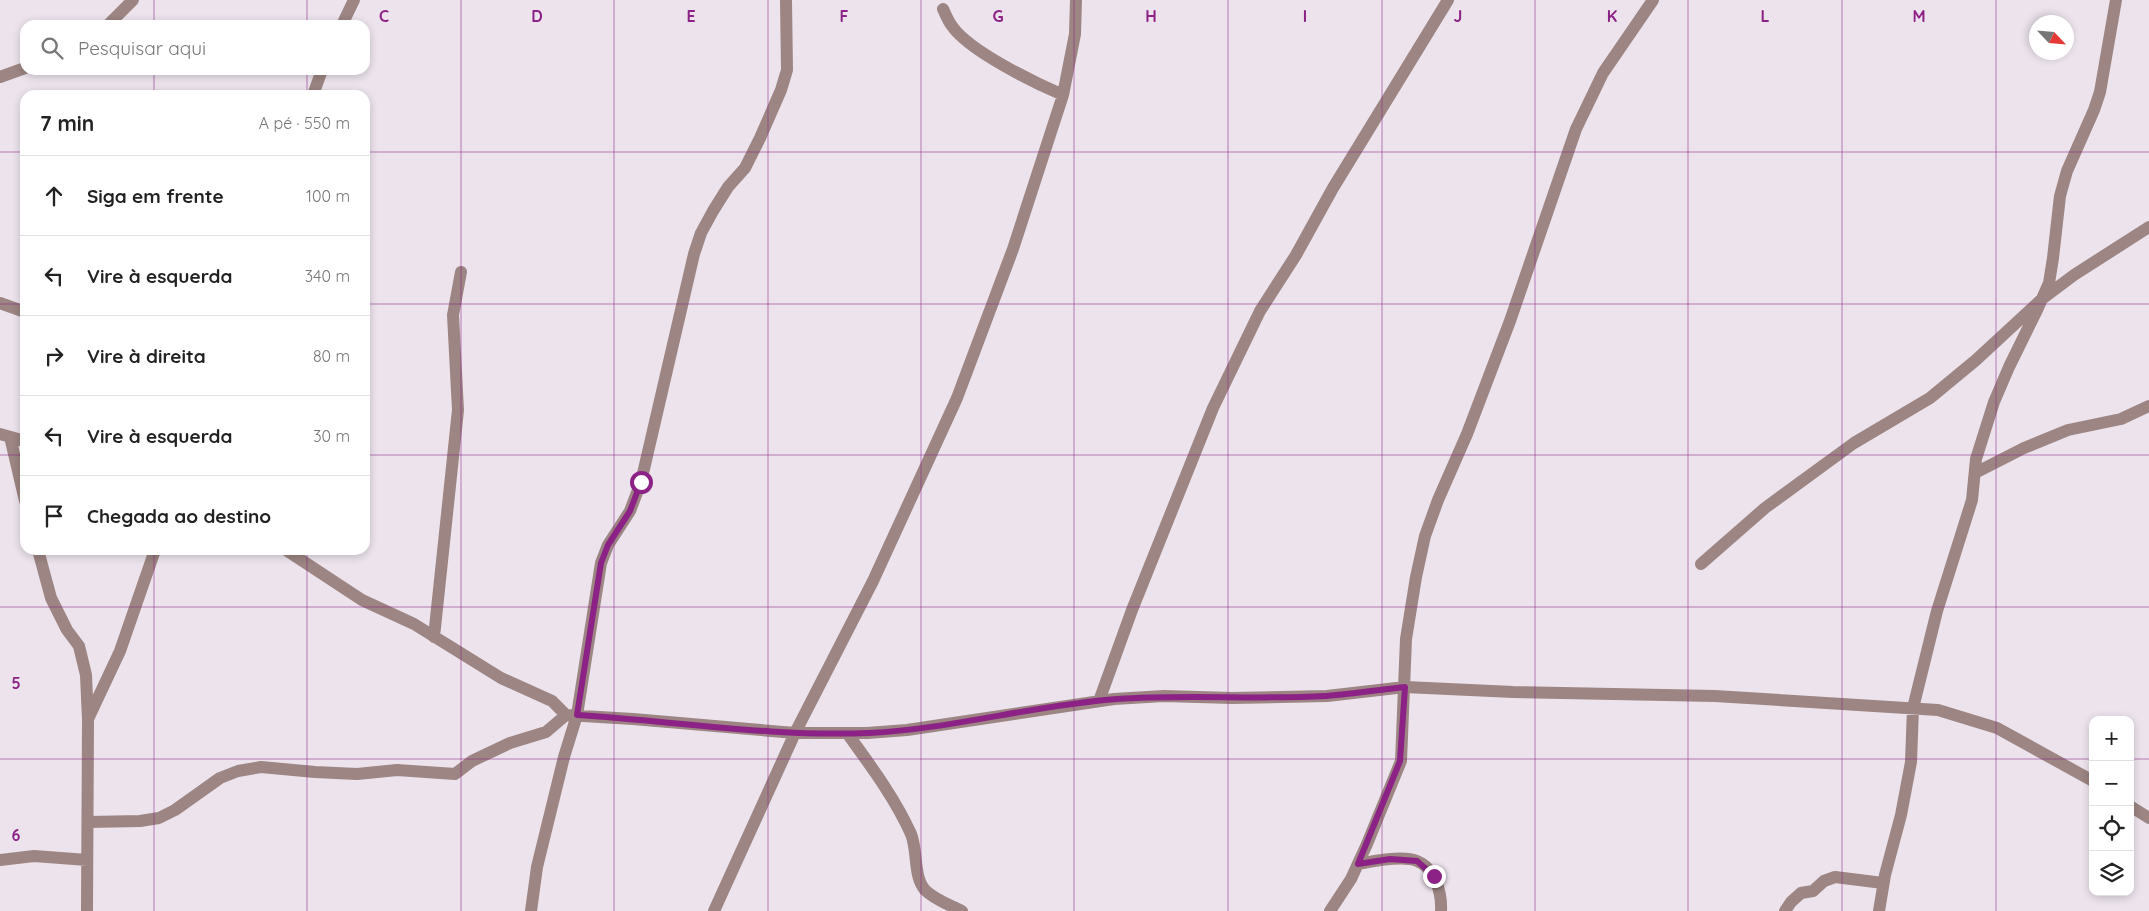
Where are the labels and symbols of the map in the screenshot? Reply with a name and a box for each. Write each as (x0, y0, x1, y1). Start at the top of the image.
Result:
text: C (379, 6, 389, 26)
text: D (531, 6, 543, 26)
text: E (686, 6, 696, 26)
text: F (840, 6, 849, 26)
text: G (992, 6, 1004, 26)
text: H (1145, 6, 1157, 26)
text: I (1303, 6, 1307, 26)
text: J (1454, 6, 1462, 26)
text: K (1607, 6, 1617, 26)
text: L (1761, 6, 1770, 26)
text: M (1912, 6, 1926, 26)
north arrow (2029, 15, 2074, 60)
route start (630, 471, 653, 494)
text: 5 (11, 673, 21, 693)
text: 6 (12, 825, 21, 845)
route end (1423, 865, 1446, 888)

